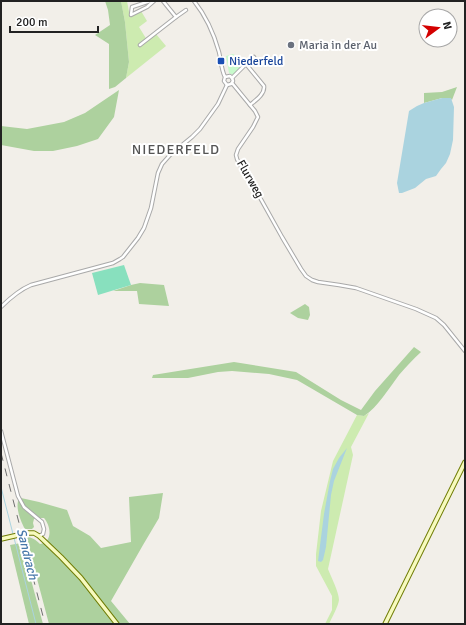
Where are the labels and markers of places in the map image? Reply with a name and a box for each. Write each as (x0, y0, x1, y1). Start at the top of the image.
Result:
place label: Maria in der Au (299, 38, 377, 53)
marker: Maria in der Au (286, 40, 296, 50)
place label: Niederfeld (229, 54, 283, 69)
marker: Niederfeld (216, 56, 226, 66)

